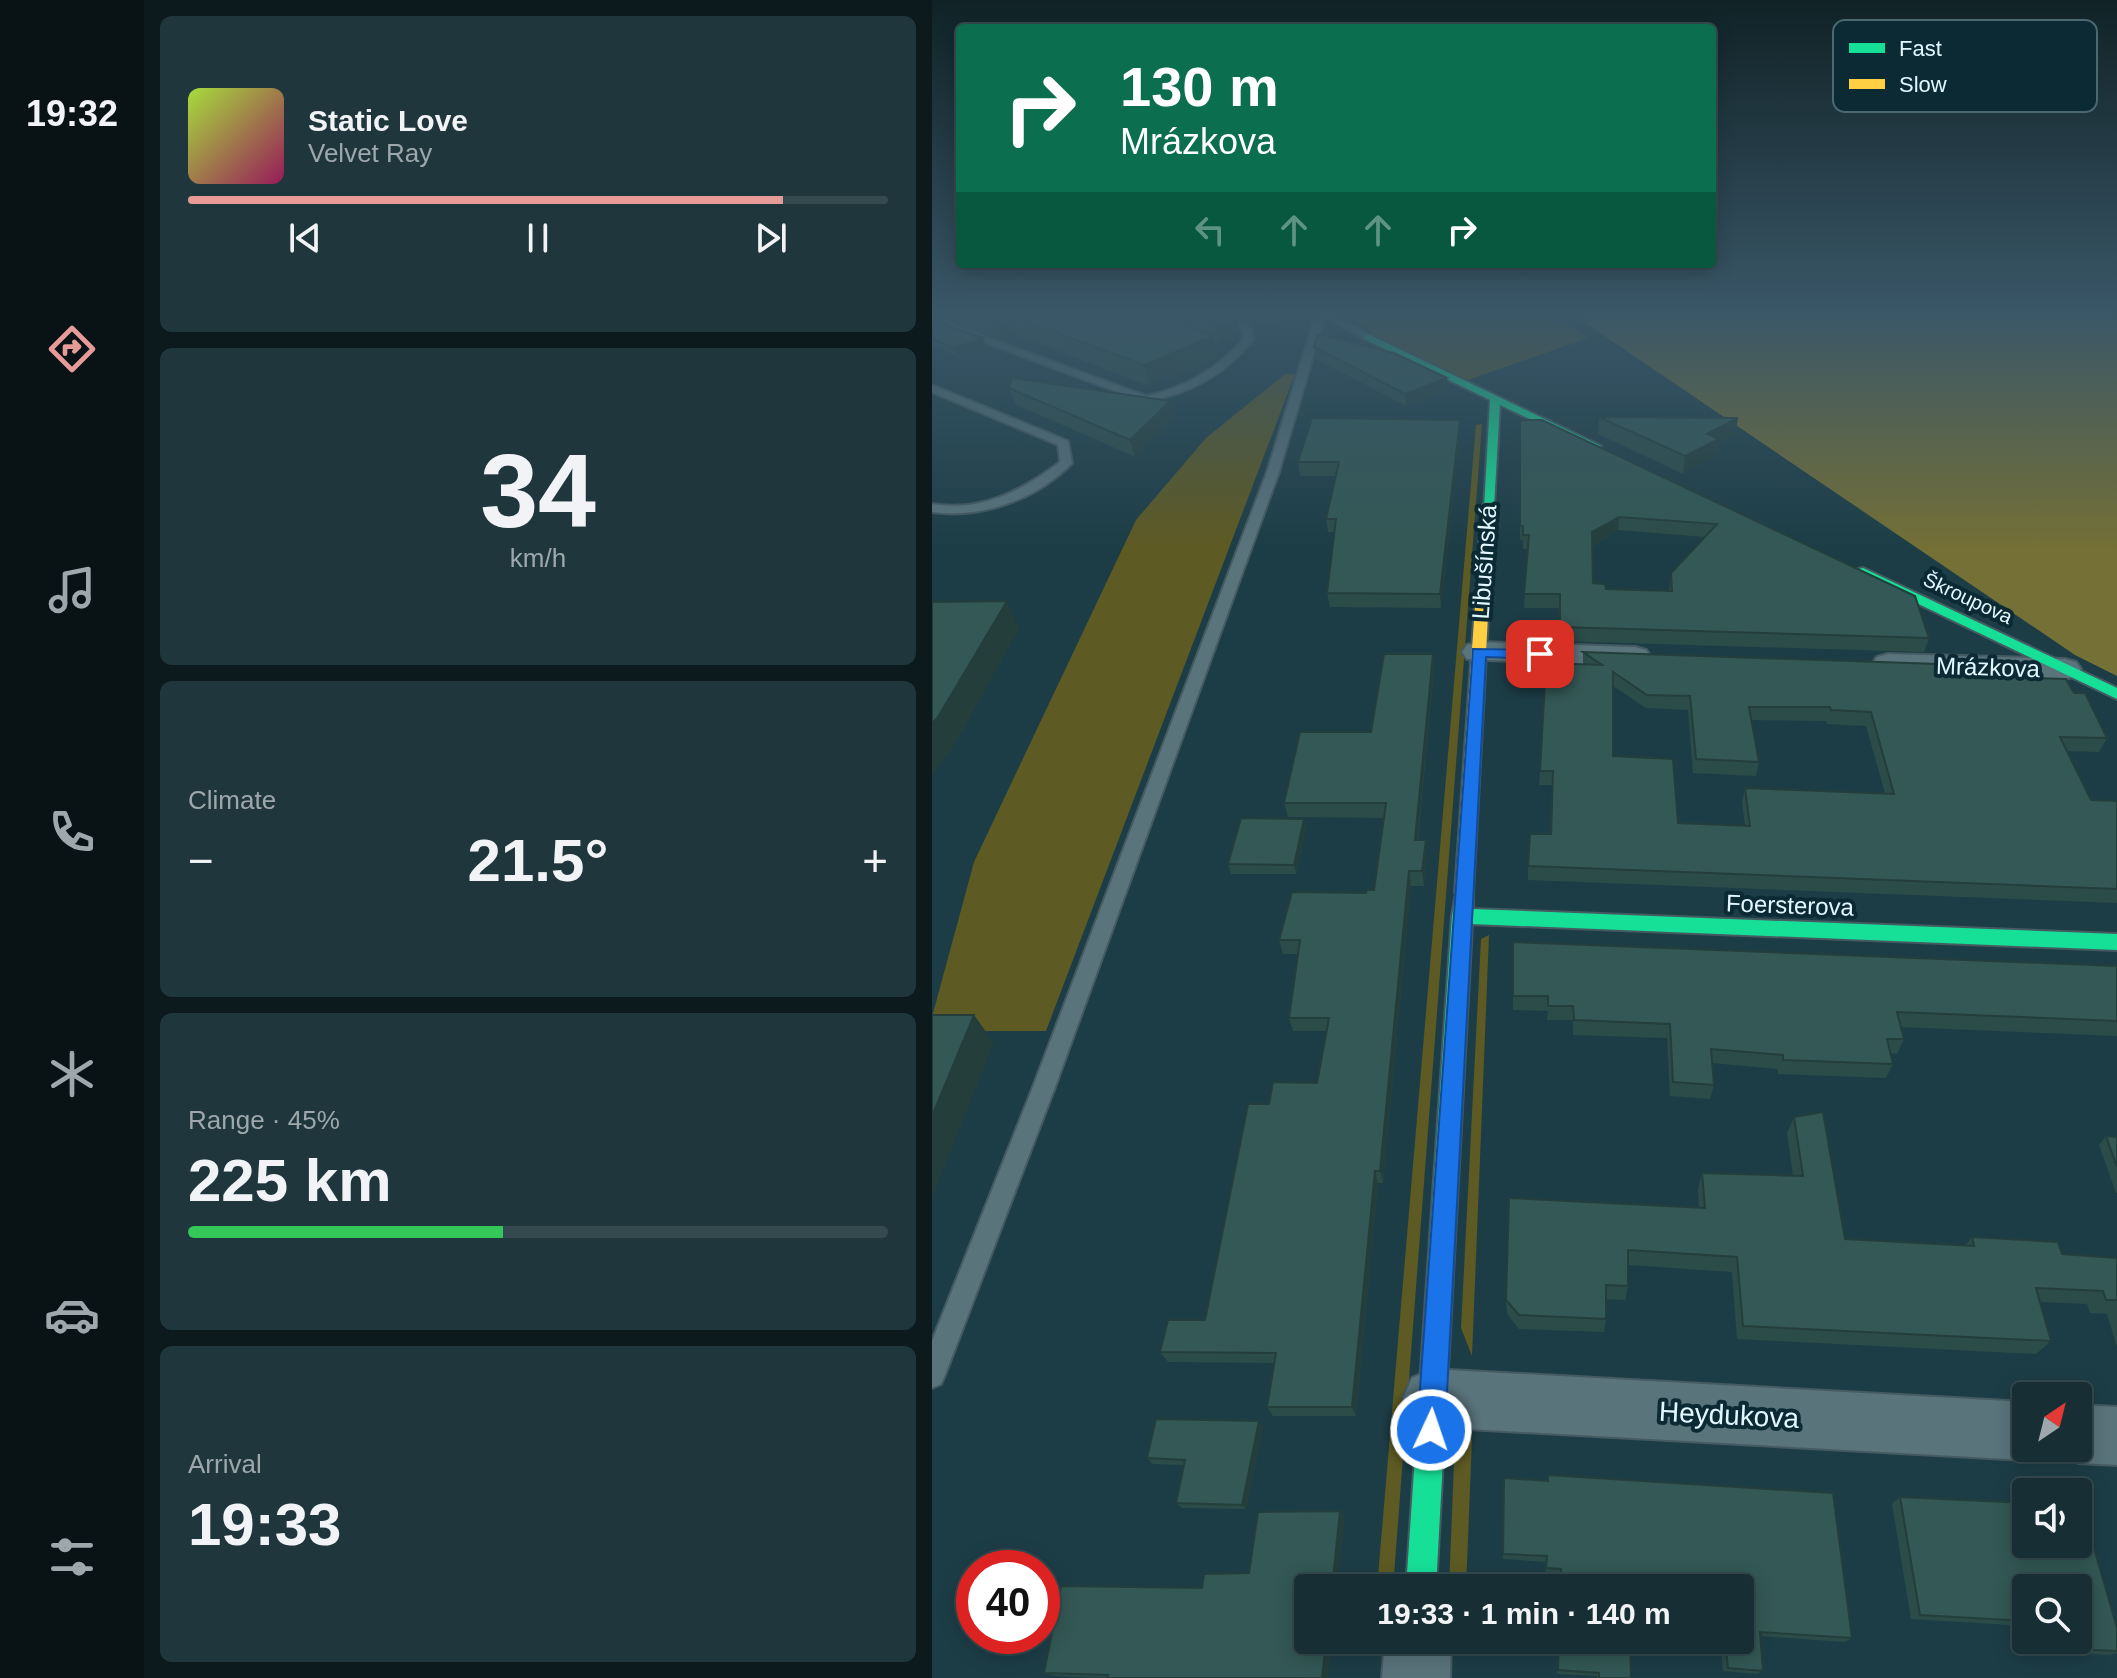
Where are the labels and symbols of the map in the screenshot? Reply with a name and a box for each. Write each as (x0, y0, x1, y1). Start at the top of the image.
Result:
legend (1833, 20, 2097, 112)
text: Fast (1899, 36, 1942, 61)
text: Slow (1899, 72, 1947, 97)
street label: Libušínská (1467, 503, 1502, 620)
street label: Škroupova (1920, 568, 2017, 629)
pin (1506, 620, 1574, 688)
street label: Mrázkova (1936, 652, 2041, 682)
street label: Foersterova (1726, 889, 1855, 921)
north arrow (2012, 1382, 2092, 1462)
position arrow (1389, 1388, 1473, 1472)
street label: Heydukova (1658, 1396, 1800, 1434)
speed limit sign: 40 (956, 1550, 1060, 1654)

